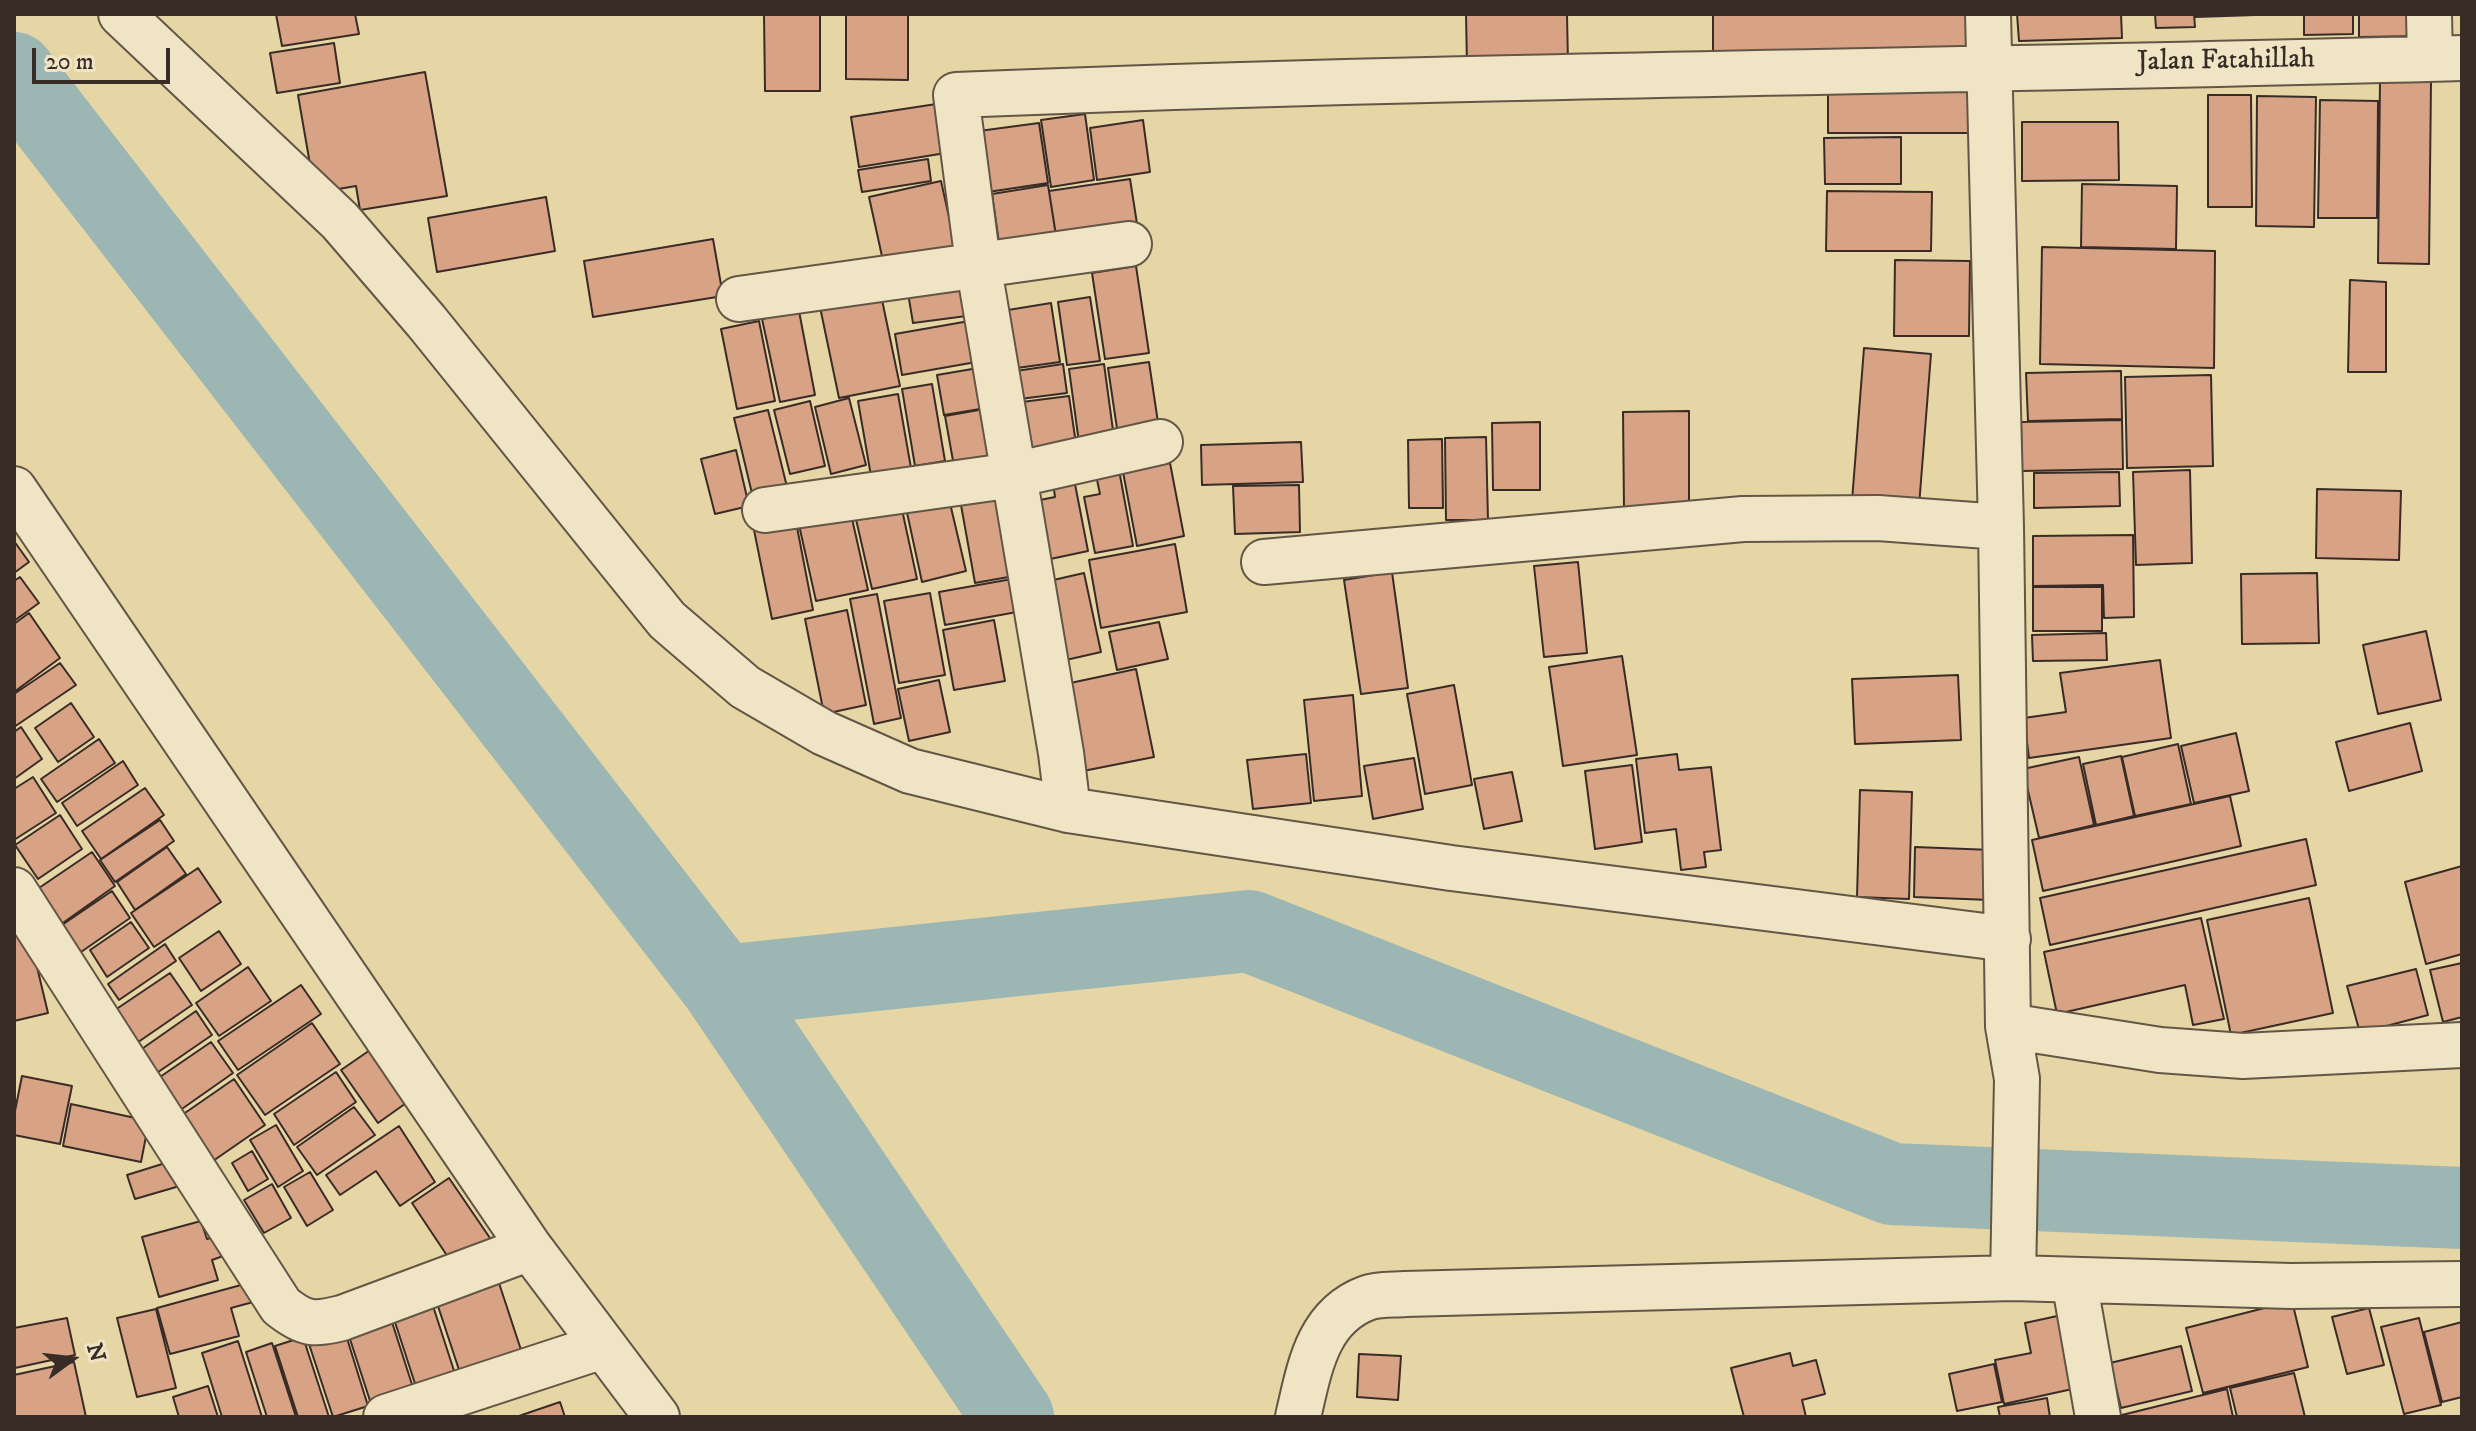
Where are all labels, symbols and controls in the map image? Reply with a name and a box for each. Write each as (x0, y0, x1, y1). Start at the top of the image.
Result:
scale bar (36, 32, 174, 82)
street label: Jalan Fatahillah (2137, 44, 2315, 80)
text: 20 m (46, 47, 94, 77)
north arrow (32, 1319, 112, 1399)
text: N (80, 1340, 111, 1365)

